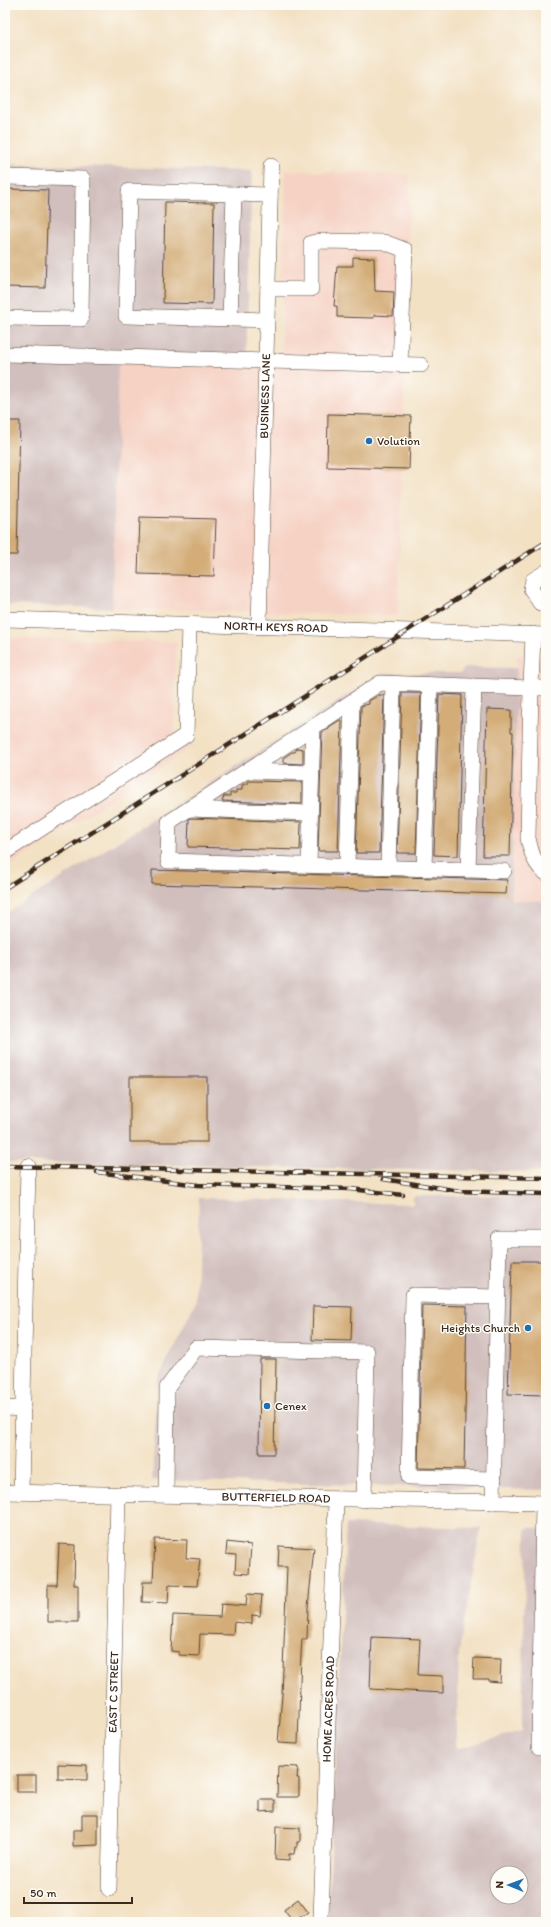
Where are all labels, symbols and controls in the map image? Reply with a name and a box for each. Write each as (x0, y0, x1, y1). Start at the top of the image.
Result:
street label: BUSINESS LANE (257, 353, 273, 439)
place label: Volution (377, 434, 420, 448)
marker: Volution (364, 436, 374, 446)
street label: NORTH KEYS ROAD (224, 618, 328, 636)
place label: Heights Church (441, 1321, 520, 1335)
marker: Heights Church (523, 1323, 533, 1333)
place label: Cenex (275, 1399, 307, 1413)
marker: Cenex (262, 1401, 272, 1411)
street label: BUTTERFIELD ROAD (221, 1489, 331, 1506)
street label: EAST C STREET (106, 1651, 121, 1733)
street label: HOME ACRES ROAD (320, 1656, 337, 1763)
north arrow (489, 1865, 529, 1905)
scale bar (24, 1879, 132, 1905)
text: N (493, 1881, 506, 1889)
text: 50 m (30, 1886, 56, 1900)

